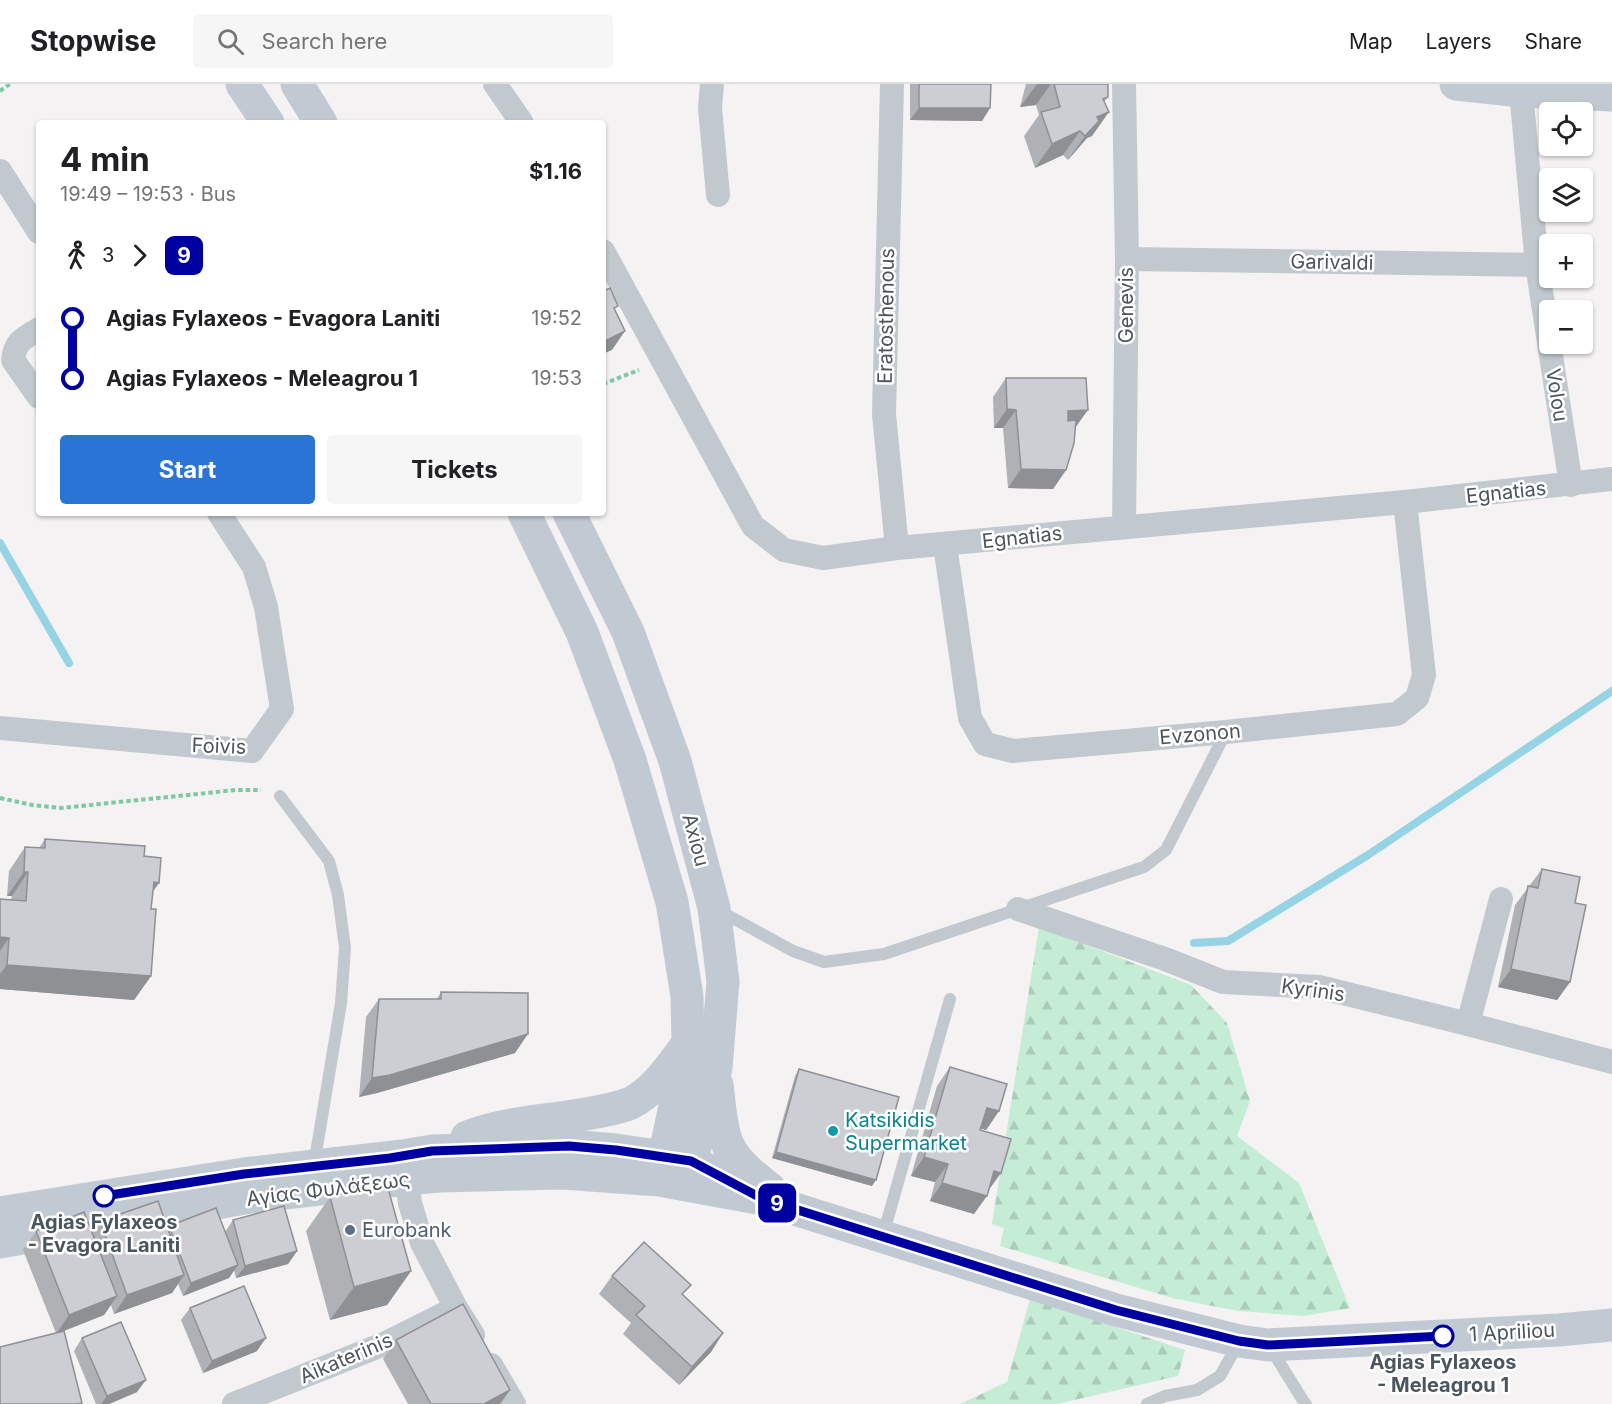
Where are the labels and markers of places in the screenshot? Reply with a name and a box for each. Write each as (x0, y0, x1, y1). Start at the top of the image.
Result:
place label: Katsikidis Supermarket (845, 1108, 967, 1155)
marker: Katsikidis Supermarket (826, 1124, 840, 1138)
marker: Agias Fylaxeos - Evagora Laniti (93, 1185, 115, 1207)
place label: Agias Fylaxeos - Evagora Laniti (28, 1210, 180, 1257)
place label: Eurobank (362, 1218, 452, 1242)
marker: Eurobank (343, 1223, 357, 1237)
marker: Agias Fylaxeos - Meleagrou 1 (1432, 1325, 1454, 1347)
place label: Agias Fylaxeos - Meleagrou 1 (1370, 1350, 1516, 1397)

